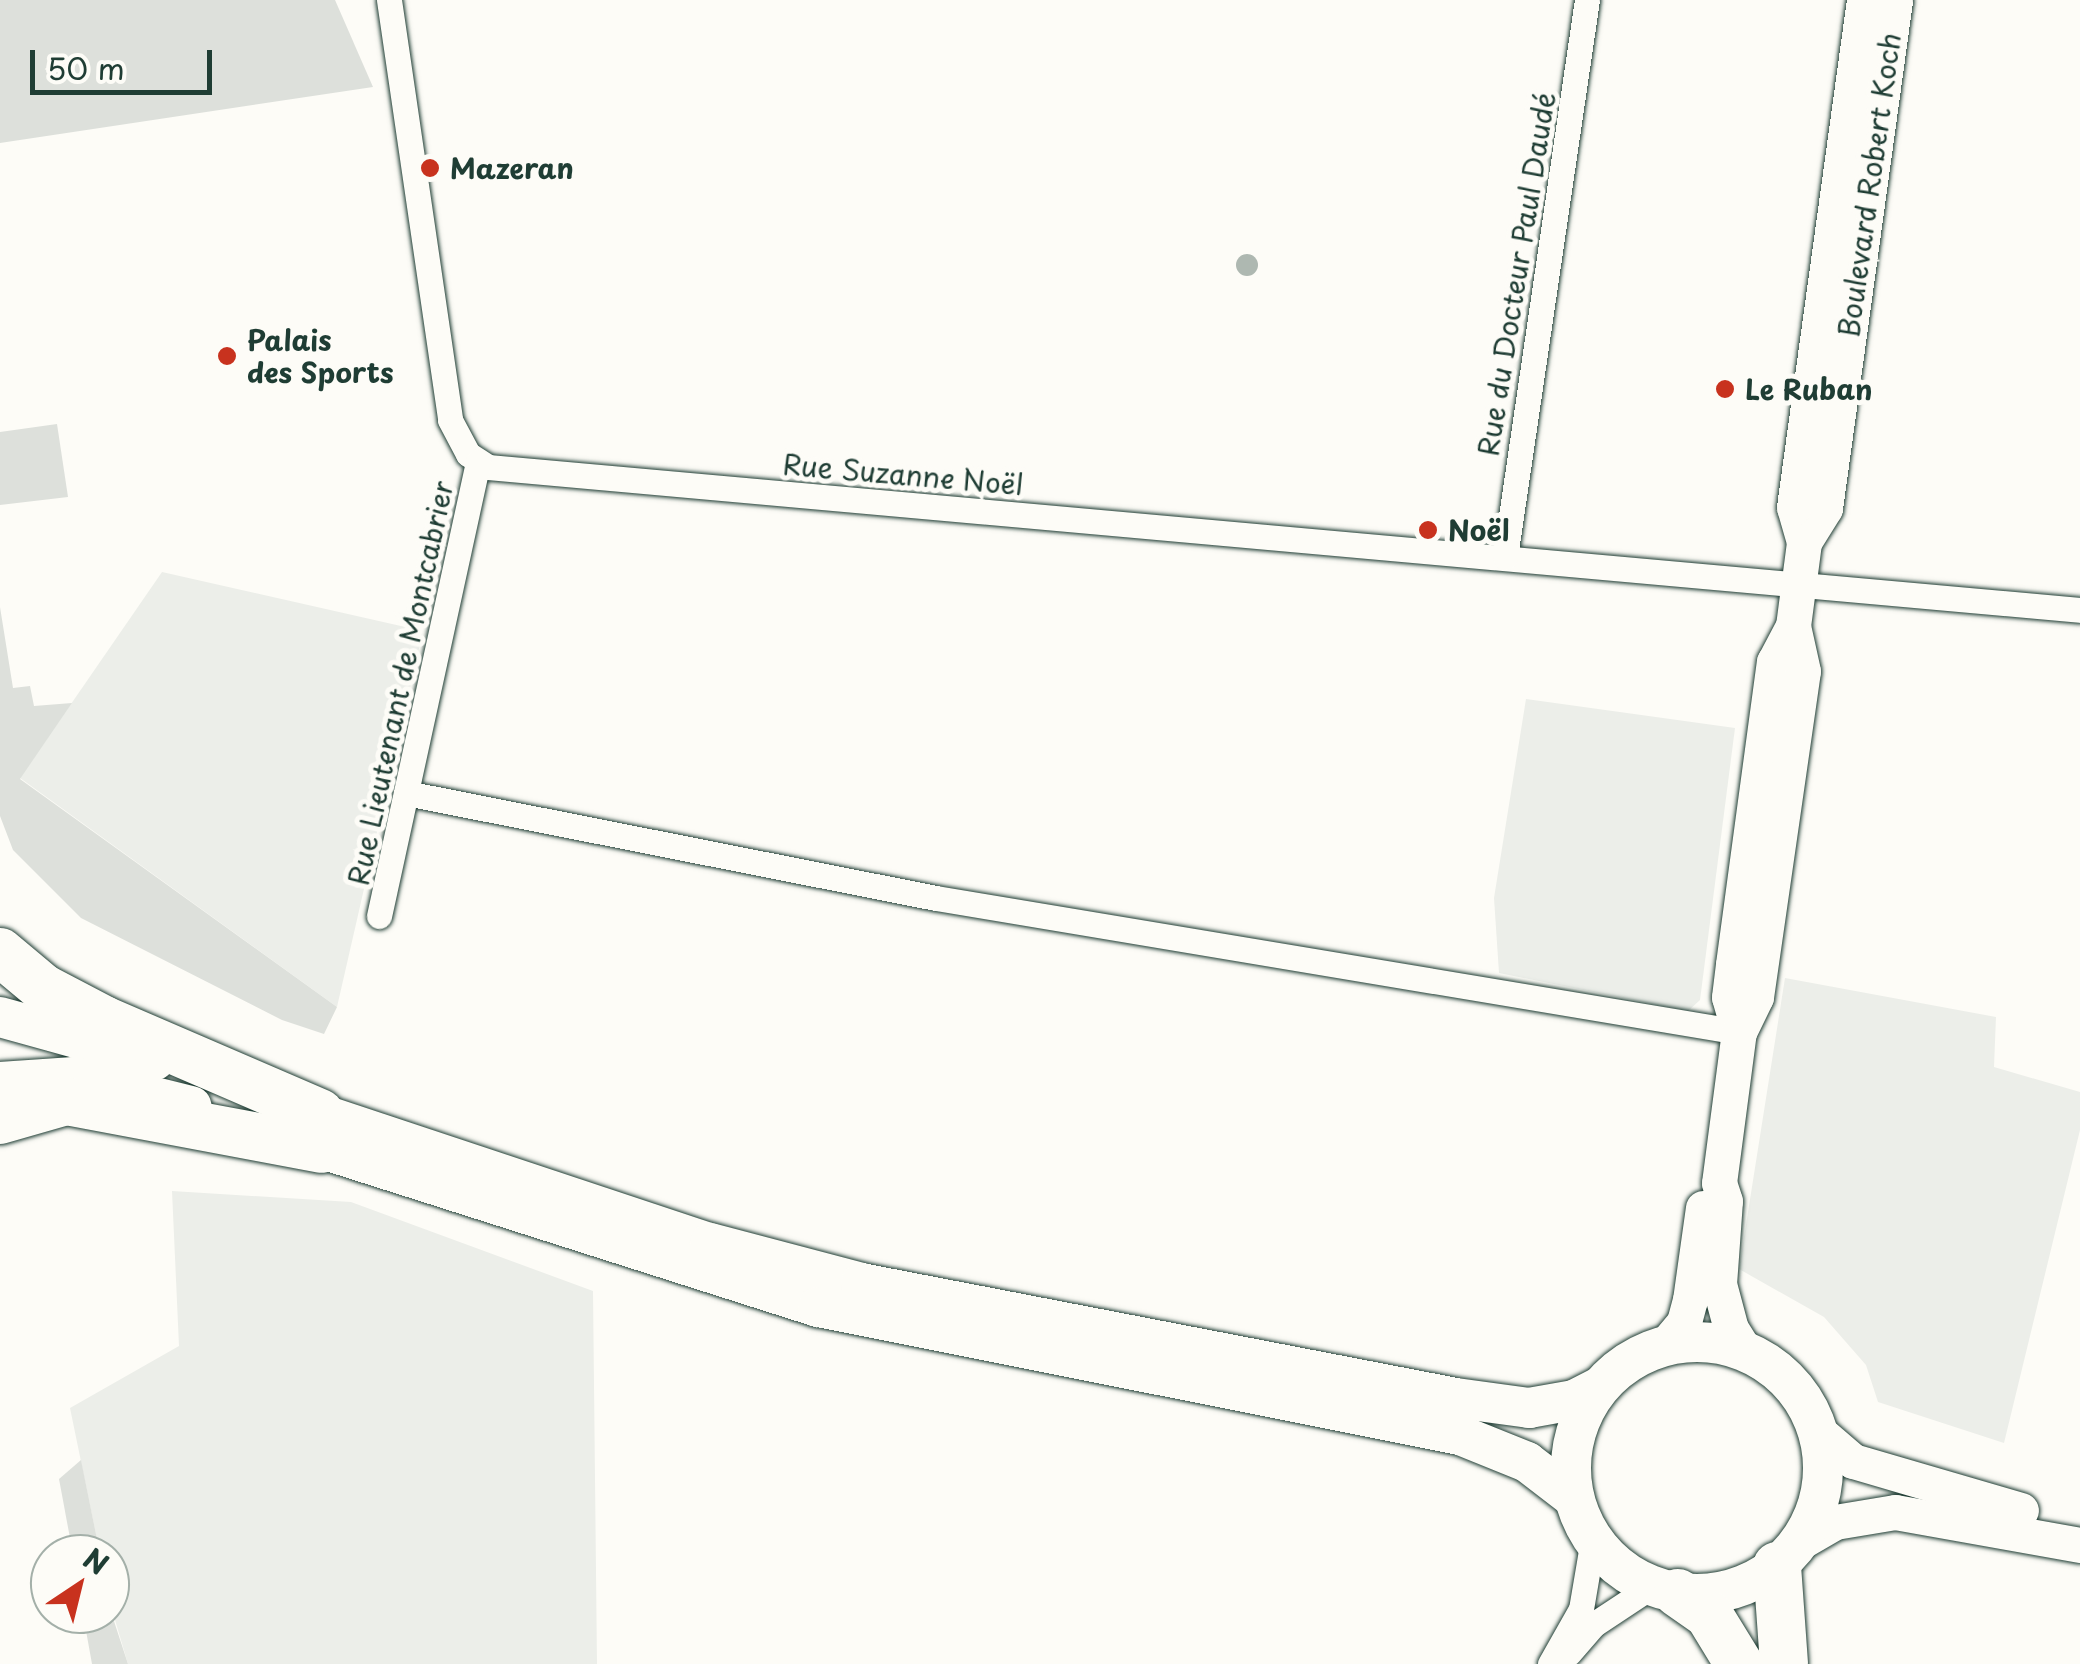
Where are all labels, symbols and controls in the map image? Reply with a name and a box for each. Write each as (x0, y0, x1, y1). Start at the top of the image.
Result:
scale bar (35, 30, 218, 92)
street label: Boulevard Robert Koch (1831, 31, 1907, 339)
text: 50 m (47, 45, 125, 90)
street label: Rue du Docteur Paul Daudé (1470, 87, 1562, 461)
place label: Mazeran (450, 151, 574, 185)
marker: Mazeran (419, 157, 441, 179)
place label: Palais des Sports (247, 323, 394, 389)
marker: Palais des Sports (216, 345, 238, 367)
place label: Le Ruban (1745, 372, 1875, 406)
marker: Le Ruban (1714, 378, 1736, 400)
street label: Rue Suzanne Noël (780, 447, 1026, 501)
street label: Rue Lieutenant de Montcabrier (340, 475, 460, 891)
place label: Noël (1448, 513, 1510, 547)
marker: Noël (1417, 519, 1439, 541)
north arrow (30, 1534, 130, 1634)
text: N (75, 1537, 118, 1585)

